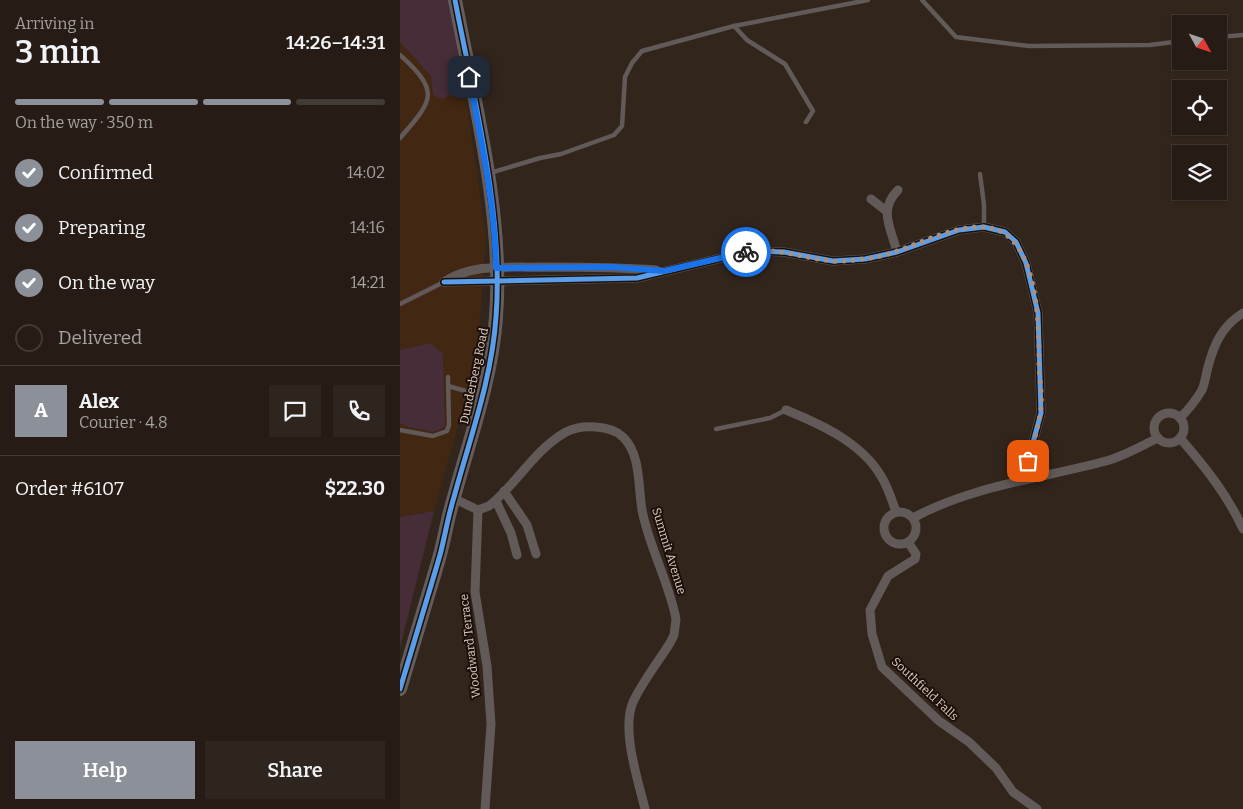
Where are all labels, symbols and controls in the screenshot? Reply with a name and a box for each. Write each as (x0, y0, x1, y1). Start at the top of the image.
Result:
text: Arriving in (15, 14, 94, 33)
north arrow (1172, 15, 1228, 70)
map controls (1172, 15, 1227, 200)
text: 14:26–14:31 (286, 31, 385, 54)
text: 3 min (15, 33, 100, 71)
pin (448, 56, 490, 98)
icon: home (455, 63, 483, 91)
button: locate (1172, 80, 1227, 135)
text: On the way · 350 m (15, 113, 153, 132)
button: layers (1172, 145, 1227, 200)
icon: check (15, 159, 43, 187)
text: Confirmed (58, 161, 153, 184)
text: 14:02 (347, 163, 385, 182)
icon: check (15, 214, 43, 242)
text: Preparing (58, 216, 146, 239)
text: 14:16 (350, 218, 385, 237)
courier (721, 227, 771, 277)
icon: bike (732, 238, 760, 266)
icon: check (15, 269, 43, 297)
text: On the way (58, 271, 155, 294)
text: 14:21 (351, 273, 385, 292)
text: Delivered (58, 326, 142, 349)
street label: Dunderberg Road (457, 327, 491, 425)
button: chat (269, 385, 321, 437)
button: phone (333, 385, 385, 437)
text: Alex (79, 390, 119, 413)
text: A (34, 399, 48, 422)
text: Courier · 4.8 (79, 413, 168, 432)
pin (1007, 440, 1049, 482)
icon: bag (1014, 447, 1042, 475)
text: Order #6107 (15, 477, 124, 500)
text: $22.30 (325, 477, 385, 500)
street label: Summit Avenue (649, 506, 689, 596)
street label: Woodward Terrace (457, 593, 483, 699)
street label: Southfield Falls (889, 655, 961, 724)
button: Help (15, 741, 195, 799)
button: Share (205, 741, 385, 799)

